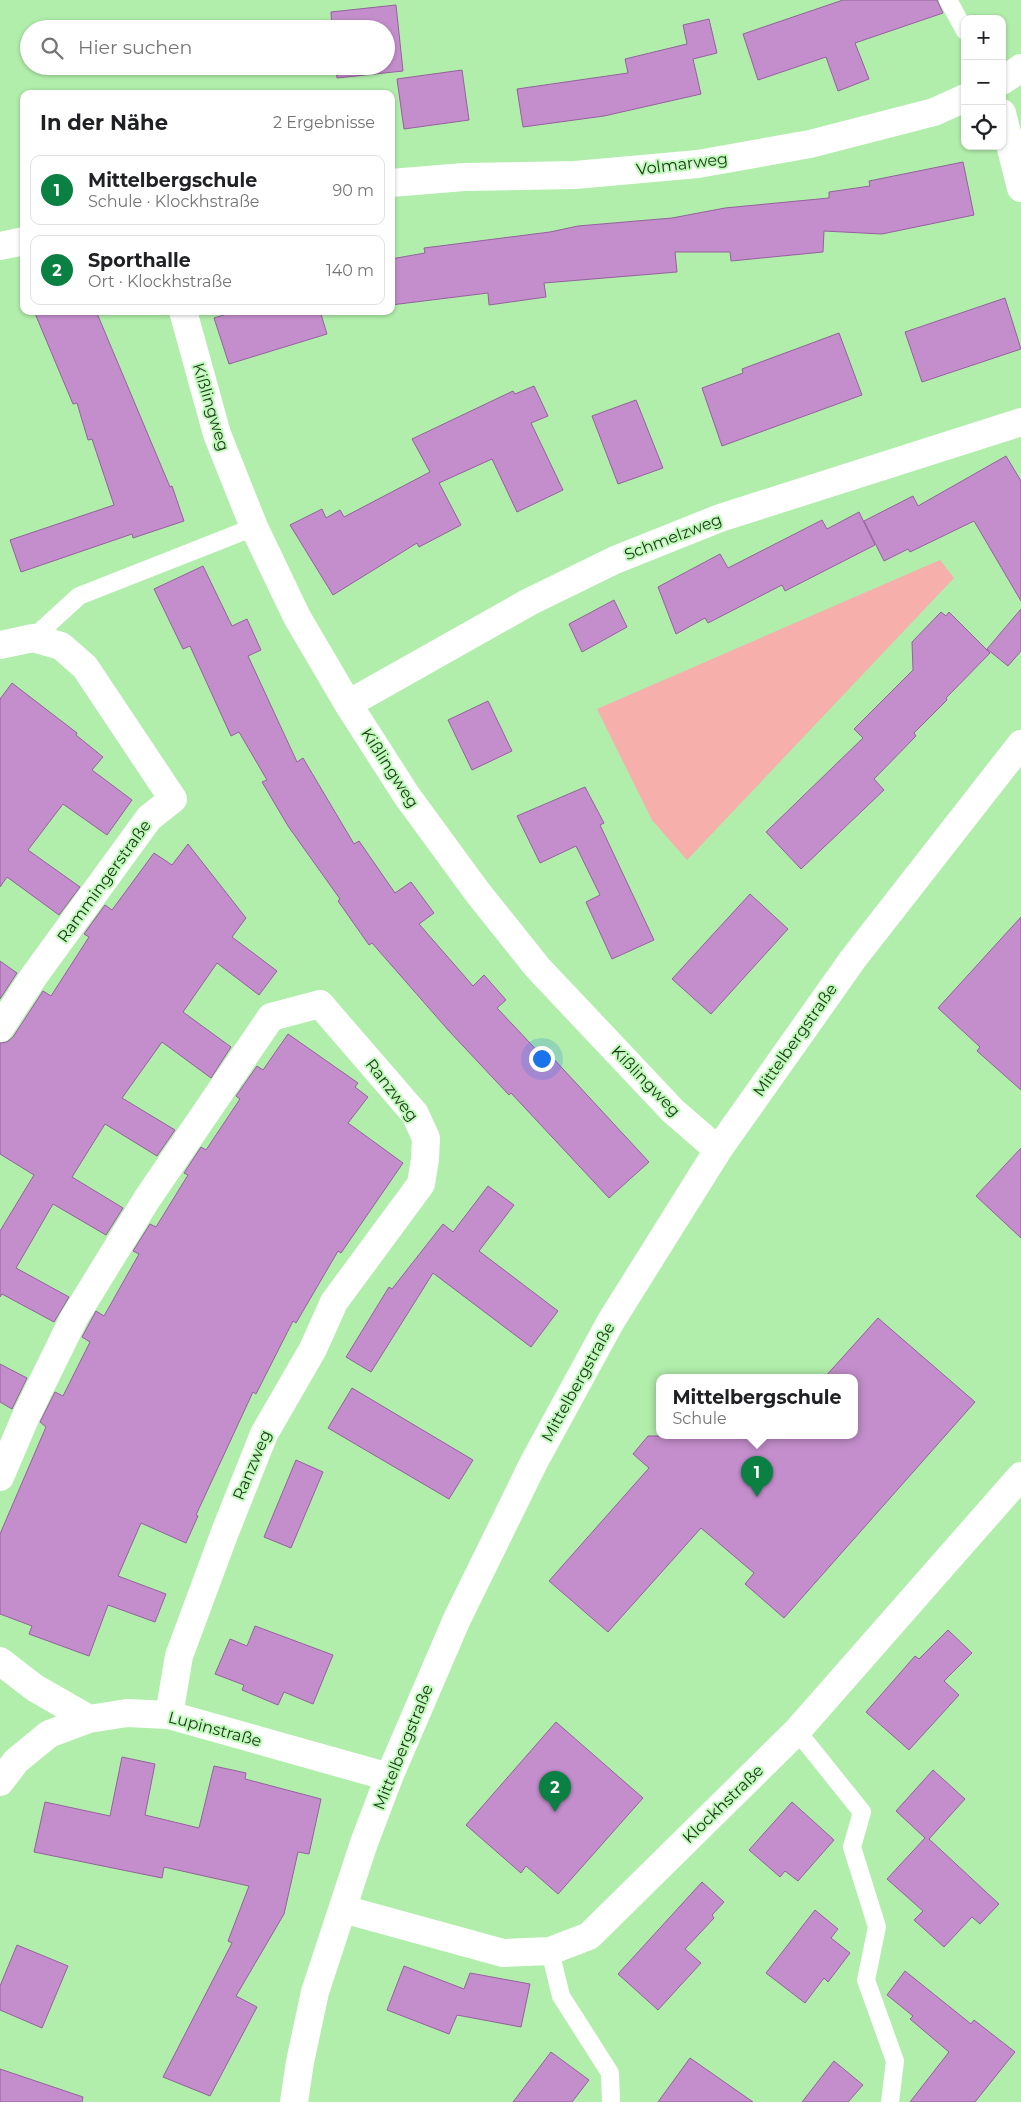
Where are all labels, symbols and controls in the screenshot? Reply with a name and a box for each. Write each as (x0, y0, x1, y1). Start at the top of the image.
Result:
map controls (961, 15, 1006, 150)
button: + (961, 15, 1006, 60)
search box (20, 20, 395, 75)
icon: search (38, 34, 66, 62)
text: Hier suchen (78, 36, 192, 59)
button: − (961, 60, 1006, 105)
button: locate (961, 105, 1006, 150)
text: In der Nähe (40, 110, 168, 135)
text: 2 Ergebnisse (273, 113, 375, 132)
street label: Volmarweg (635, 149, 729, 179)
text: Mittelbergschule (88, 169, 257, 192)
text: 1 (54, 181, 60, 200)
text: 90 m (332, 181, 374, 200)
text: Schule · Klockhstraße (88, 192, 260, 211)
text: Sporthalle (88, 249, 191, 272)
text: 2 (52, 261, 62, 280)
text: 140 m (326, 261, 374, 280)
text: Ort · Klockhstraße (88, 272, 232, 291)
street label: Kißlingweg (189, 361, 233, 453)
street label: Schmelzweg (622, 510, 724, 564)
street label: Kißlingweg (357, 725, 423, 811)
street label: Rammingerstraße (53, 816, 155, 946)
street label: Mittelbergstraße (749, 980, 841, 1100)
street label: Kißlingweg (607, 1042, 685, 1120)
your location (529, 1046, 555, 1072)
street label: Ranzweg (362, 1055, 422, 1125)
street label: Mittelbergstraße (537, 1319, 619, 1445)
popup (656, 1374, 858, 1439)
text: Mittelbergschule (672, 1386, 842, 1409)
text: Schule (672, 1409, 727, 1428)
street label: Ranzweg (229, 1427, 275, 1503)
pin: 1 (741, 1456, 773, 1497)
street label: Mittelbergstraße (369, 1682, 437, 1812)
street label: Lupinstraße (166, 1707, 264, 1751)
street label: Klockhstraße (679, 1761, 767, 1847)
pin: 2 (539, 1771, 571, 1812)

